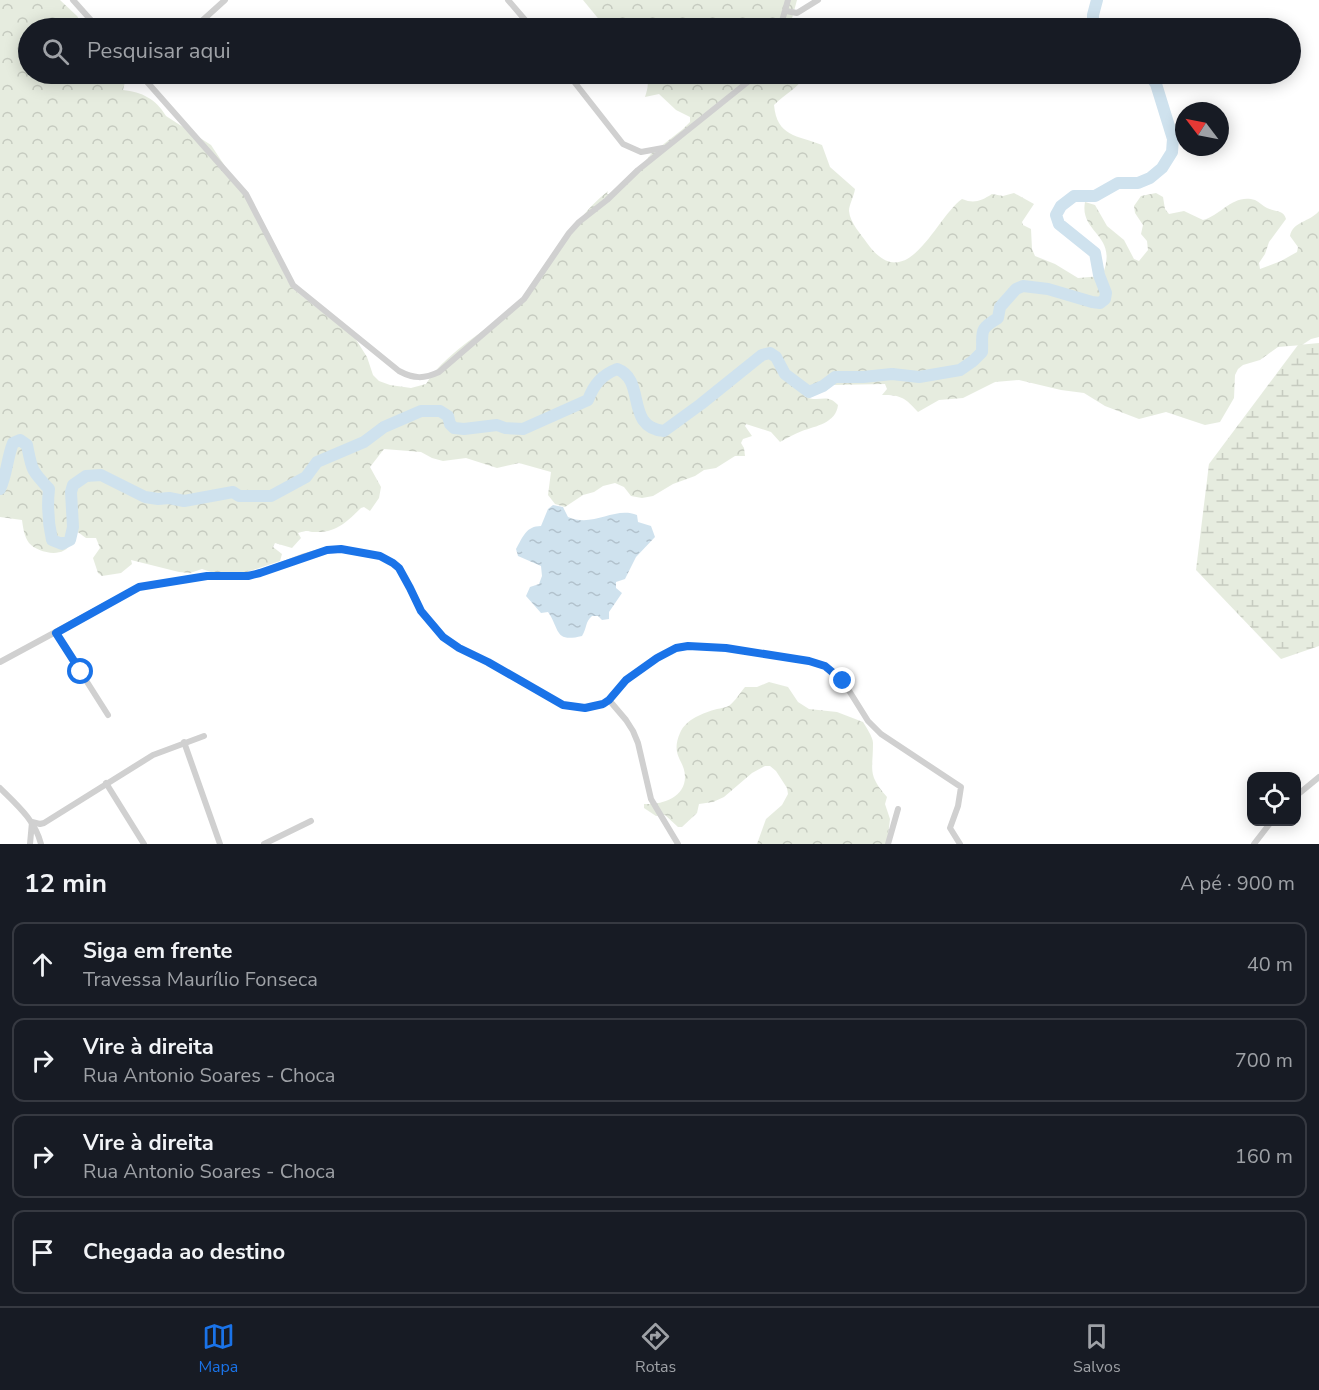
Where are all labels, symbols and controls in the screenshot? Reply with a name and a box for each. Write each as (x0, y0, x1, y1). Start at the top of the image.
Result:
search box (18, 18, 1301, 84)
icon: search (39, 35, 72, 68)
text: Pesquisar aqui (87, 36, 231, 66)
north arrow (1175, 102, 1229, 156)
route start (67, 658, 93, 684)
route end (829, 667, 855, 693)
map controls (1247, 772, 1301, 826)
button: locate (1247, 772, 1301, 826)
text: 12 min (24, 866, 107, 901)
text: A pé · 900 m (1180, 870, 1295, 897)
text: Siga em frente (83, 936, 232, 966)
icon: ahead (26, 948, 59, 981)
text: 40 m (1247, 951, 1293, 978)
text: Travessa Maurílio Fonseca (83, 966, 318, 993)
text: Vire à direita (83, 1032, 214, 1062)
icon: right (26, 1044, 59, 1077)
text: 700 m (1235, 1047, 1293, 1074)
text: Rua Antonio Soares - Choca (83, 1062, 335, 1089)
text: Vire à direita (83, 1128, 214, 1158)
icon: right (26, 1140, 59, 1173)
text: 160 m (1235, 1143, 1293, 1170)
text: Rua Antonio Soares - Choca (83, 1158, 335, 1185)
icon: arrive (26, 1236, 59, 1269)
text: Chegada ao destino (83, 1237, 285, 1267)
tab: Mapa (198, 1320, 238, 1378)
tab: Rotas (635, 1320, 676, 1378)
tab: Salvos (1073, 1320, 1121, 1378)

